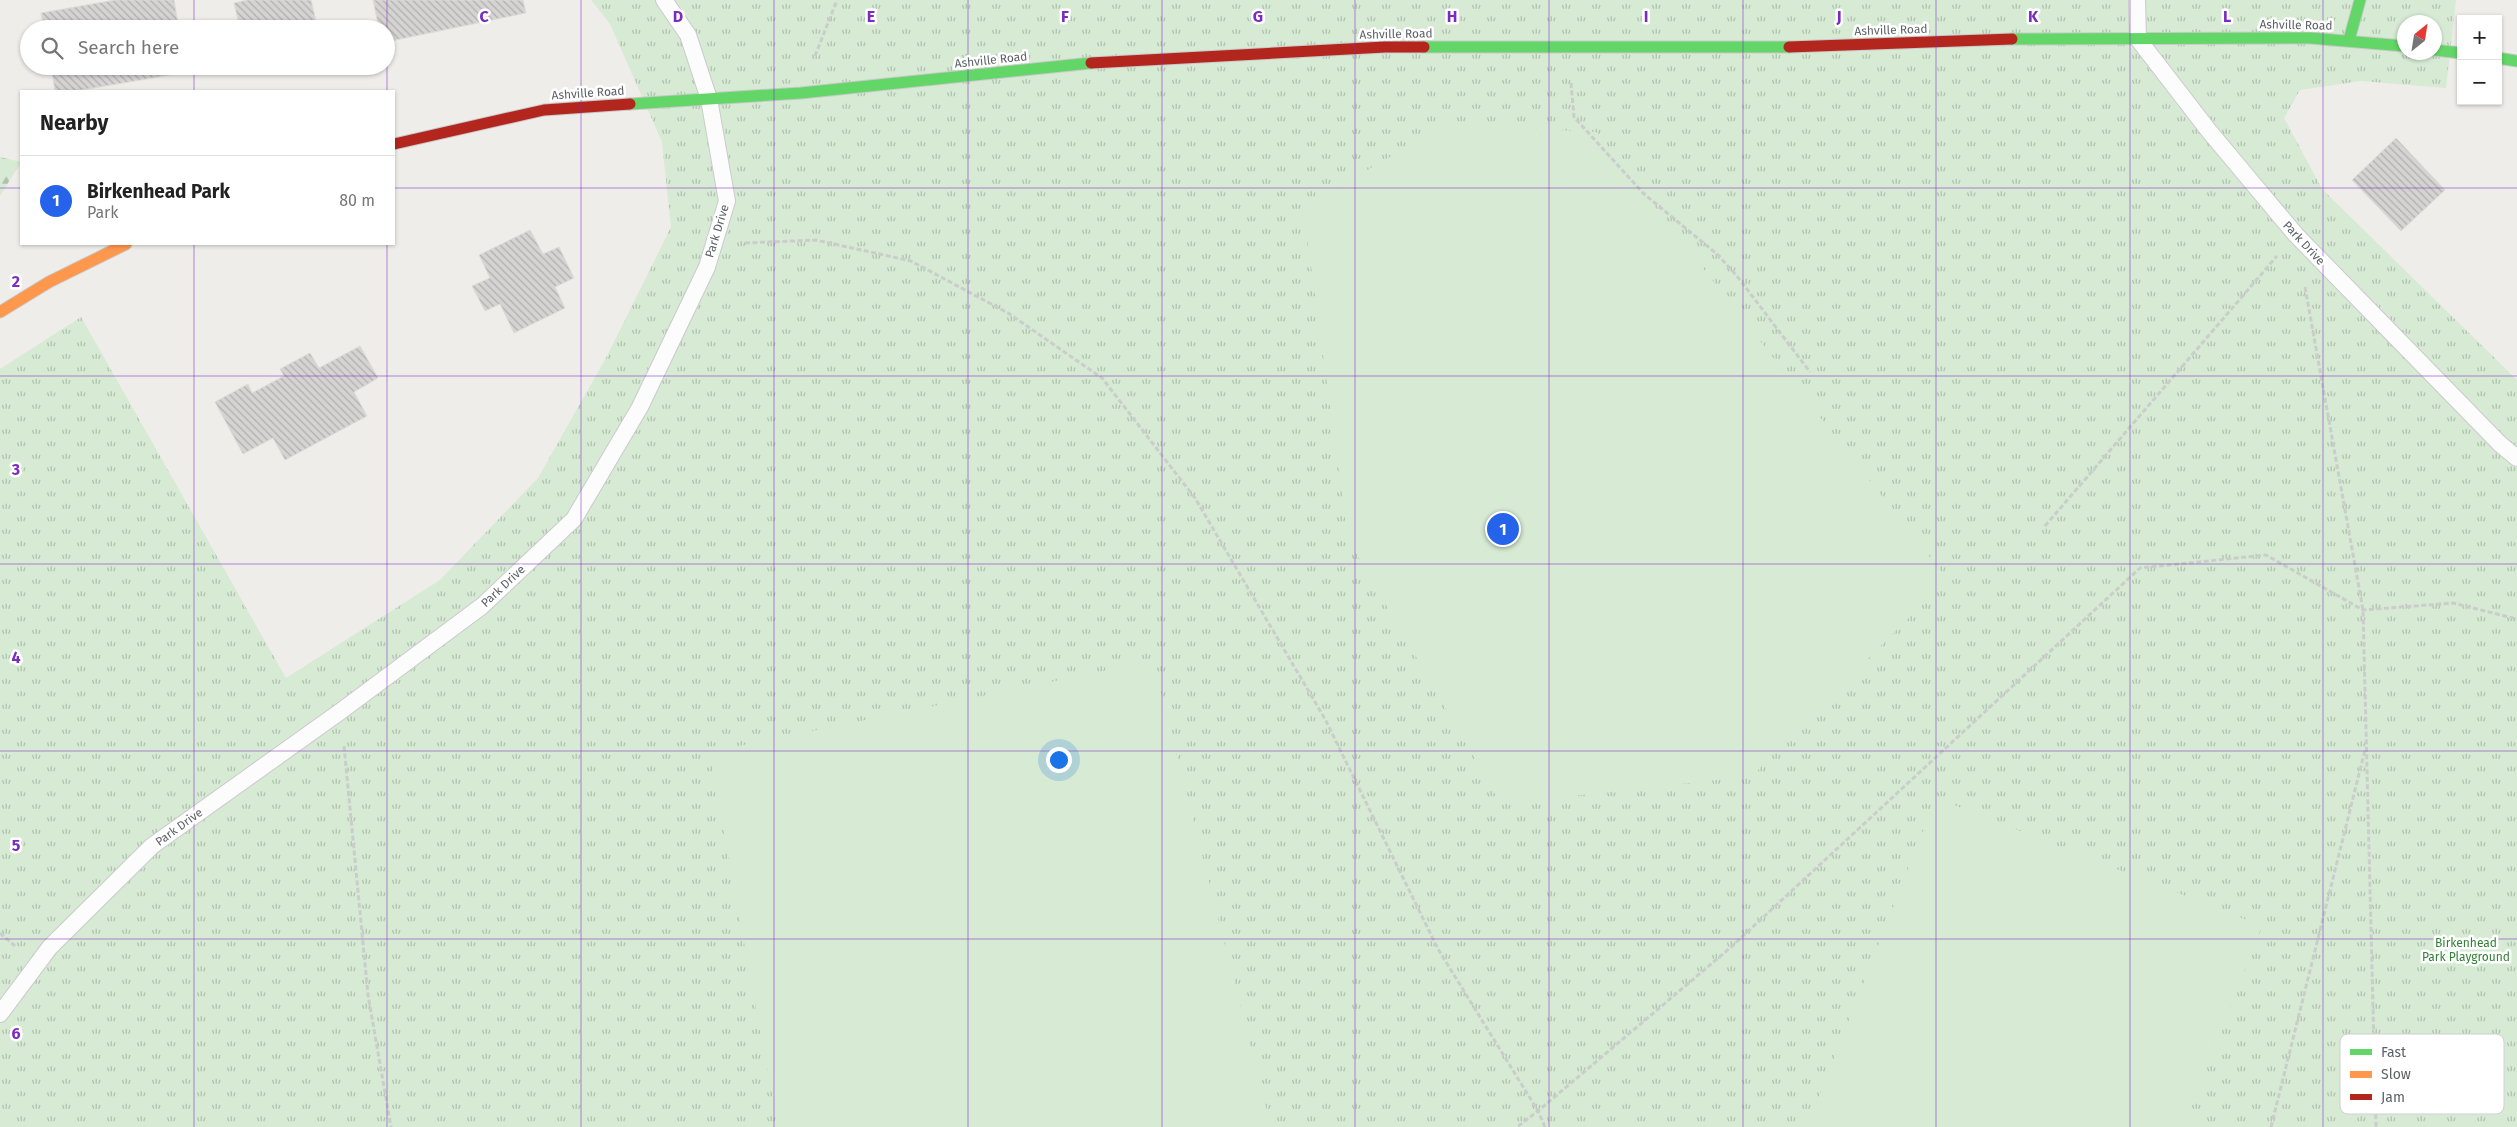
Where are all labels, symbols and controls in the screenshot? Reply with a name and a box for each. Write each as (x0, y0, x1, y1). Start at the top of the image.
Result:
text: C (479, 7, 489, 26)
text: D (673, 7, 683, 26)
text: E (867, 7, 875, 26)
text: F (1061, 7, 1069, 26)
text: G (1253, 7, 1263, 26)
text: H (1447, 7, 1457, 26)
text: I (1644, 7, 1648, 26)
text: J (1835, 7, 1842, 26)
text: K (2028, 7, 2039, 26)
text: L (2223, 7, 2231, 26)
north arrow (2397, 15, 2442, 60)
map controls (2457, 15, 2502, 105)
button: + (2457, 15, 2502, 60)
street label: Ashville Road (2259, 17, 2333, 33)
search box (20, 20, 395, 75)
street label: Ashville Road (1854, 22, 1928, 38)
street label: Ashville Road (1359, 26, 1433, 42)
icon: search (38, 34, 66, 62)
text: Search here (78, 36, 179, 59)
street label: Ashville Road (954, 49, 1028, 71)
button: − (2457, 60, 2502, 105)
street label: Ashville Road (551, 83, 625, 103)
text: Nearby (40, 110, 108, 136)
text: Birkenhead Park (87, 180, 230, 203)
text: 1 (52, 191, 60, 210)
text: 80 m (339, 191, 375, 210)
text: Park (87, 203, 119, 222)
street label: Park Drive (702, 203, 732, 259)
street label: Park Drive (2280, 218, 2328, 268)
text: 2 (12, 272, 20, 291)
text: 3 (11, 460, 20, 479)
pin: 1 (1487, 510, 1519, 548)
street label: Park Drive (478, 562, 528, 610)
text: 4 (11, 648, 21, 667)
your location (1046, 747, 1072, 773)
street label: Park Drive (153, 805, 205, 849)
text: 5 (12, 836, 21, 855)
park label: Birkenhead Park Playground (2422, 936, 2510, 964)
text: 6 (11, 1024, 21, 1043)
legend (2340, 1034, 2504, 1114)
text: Fast (2381, 1044, 2407, 1061)
text: Slow (2381, 1066, 2411, 1083)
text: Jam (2381, 1089, 2405, 1106)

